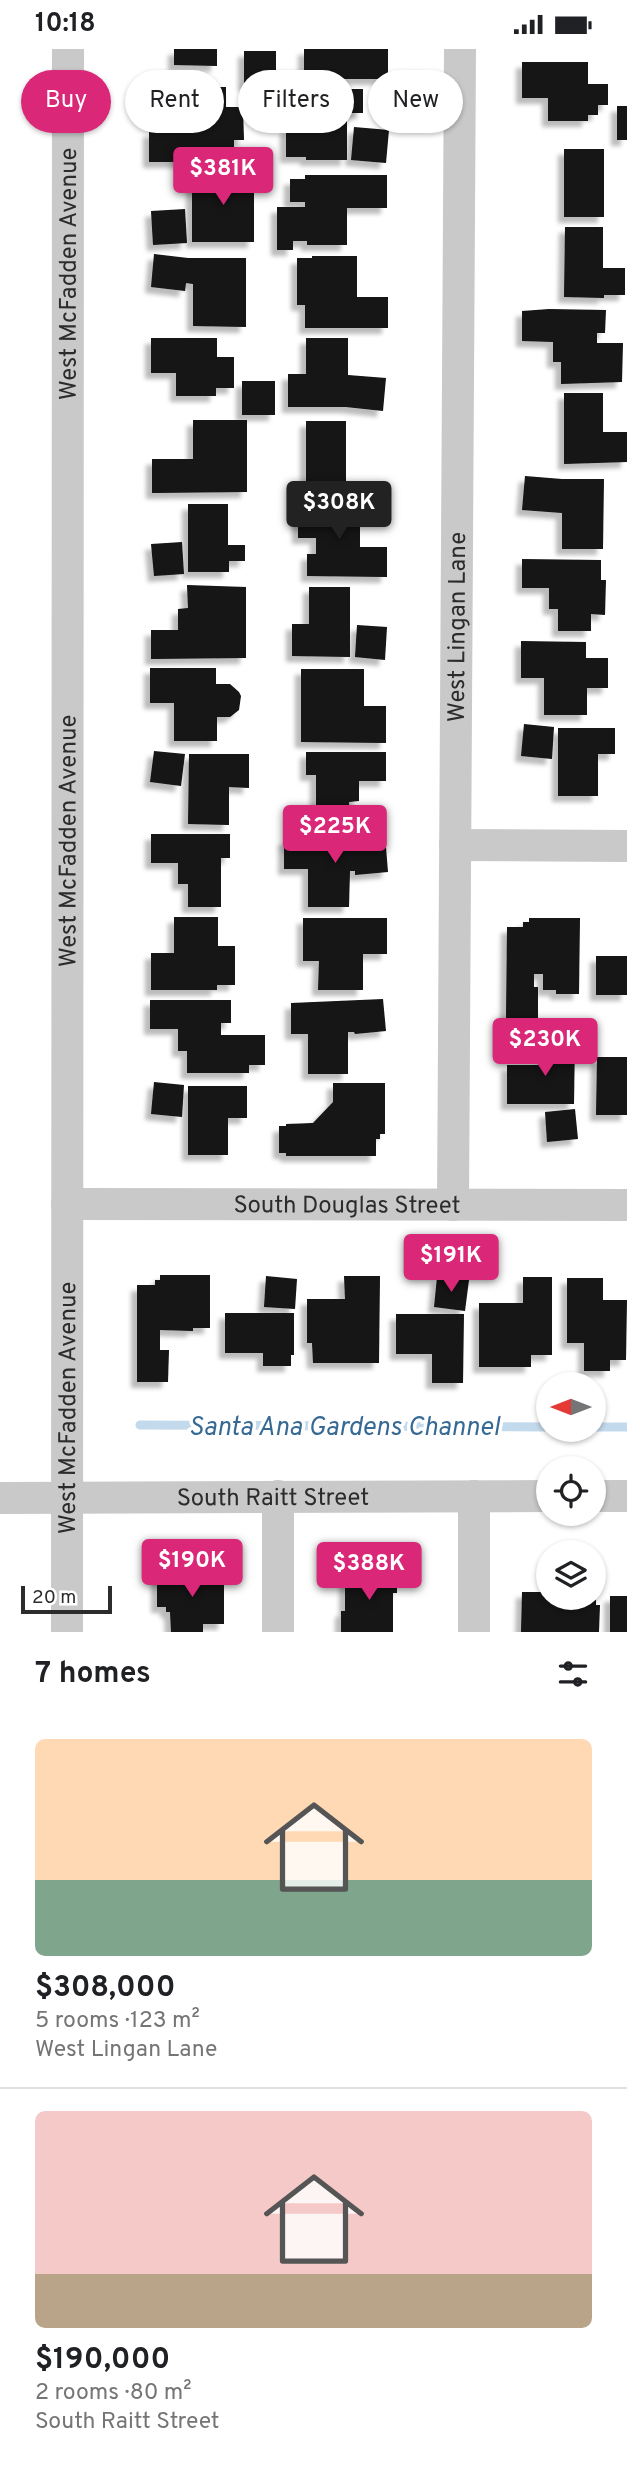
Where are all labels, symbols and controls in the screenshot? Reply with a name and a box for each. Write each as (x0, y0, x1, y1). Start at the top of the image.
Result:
text: 10:18 (35, 8, 96, 41)
chip: Buy (21, 70, 111, 133)
chip: Rent (125, 70, 224, 133)
chip: Filters (238, 70, 354, 133)
chip: New (368, 70, 463, 133)
street label: West McFadden Avenue (55, 148, 85, 400)
pin: $381K (174, 148, 272, 207)
text: $381K (189, 155, 257, 184)
pin: $308K (290, 482, 388, 541)
text: $308K (302, 489, 376, 518)
street label: West Lingan Lane (443, 532, 474, 722)
street label: West McFadden Avenue (54, 715, 85, 967)
pin: $225K (286, 805, 384, 865)
text: $225K (299, 813, 371, 842)
pin: $230K (496, 1019, 594, 1078)
text: $230K (509, 1026, 581, 1055)
street label: South Douglas Street (233, 1191, 461, 1222)
pin: $191K (402, 1235, 500, 1294)
text: $191K (420, 1242, 482, 1271)
street label: West McFadden Avenue (54, 1282, 84, 1534)
north arrow (536, 1372, 606, 1442)
map controls (536, 1372, 606, 1610)
water label: Santa Ana Gardens Channel (188, 1412, 501, 1445)
button: locate (536, 1456, 606, 1526)
street label: South Raitt Street (177, 1484, 369, 1514)
pin: $190K (143, 1539, 241, 1599)
button: layers (536, 1540, 606, 1610)
pin: $388K (320, 1543, 418, 1602)
text: $190K (158, 1547, 226, 1576)
text: $388K (333, 1550, 405, 1579)
scale bar (21, 1583, 112, 1615)
text: 20 m (32, 1586, 76, 1610)
icon: filters (554, 1655, 592, 1693)
text: 7 homes (35, 1656, 151, 1693)
icon: home (251, 1784, 377, 1910)
text: $308,000 (35, 1970, 175, 2007)
text: 5 rooms · 123 m² (35, 2007, 200, 2036)
text: West Lingan Lane (35, 2036, 217, 2065)
icon: home (251, 2156, 377, 2282)
text: $190,000 (35, 2342, 170, 2379)
text: 2 rooms · 80 m² (35, 2379, 192, 2408)
text: South Raitt Street (35, 2408, 220, 2437)

